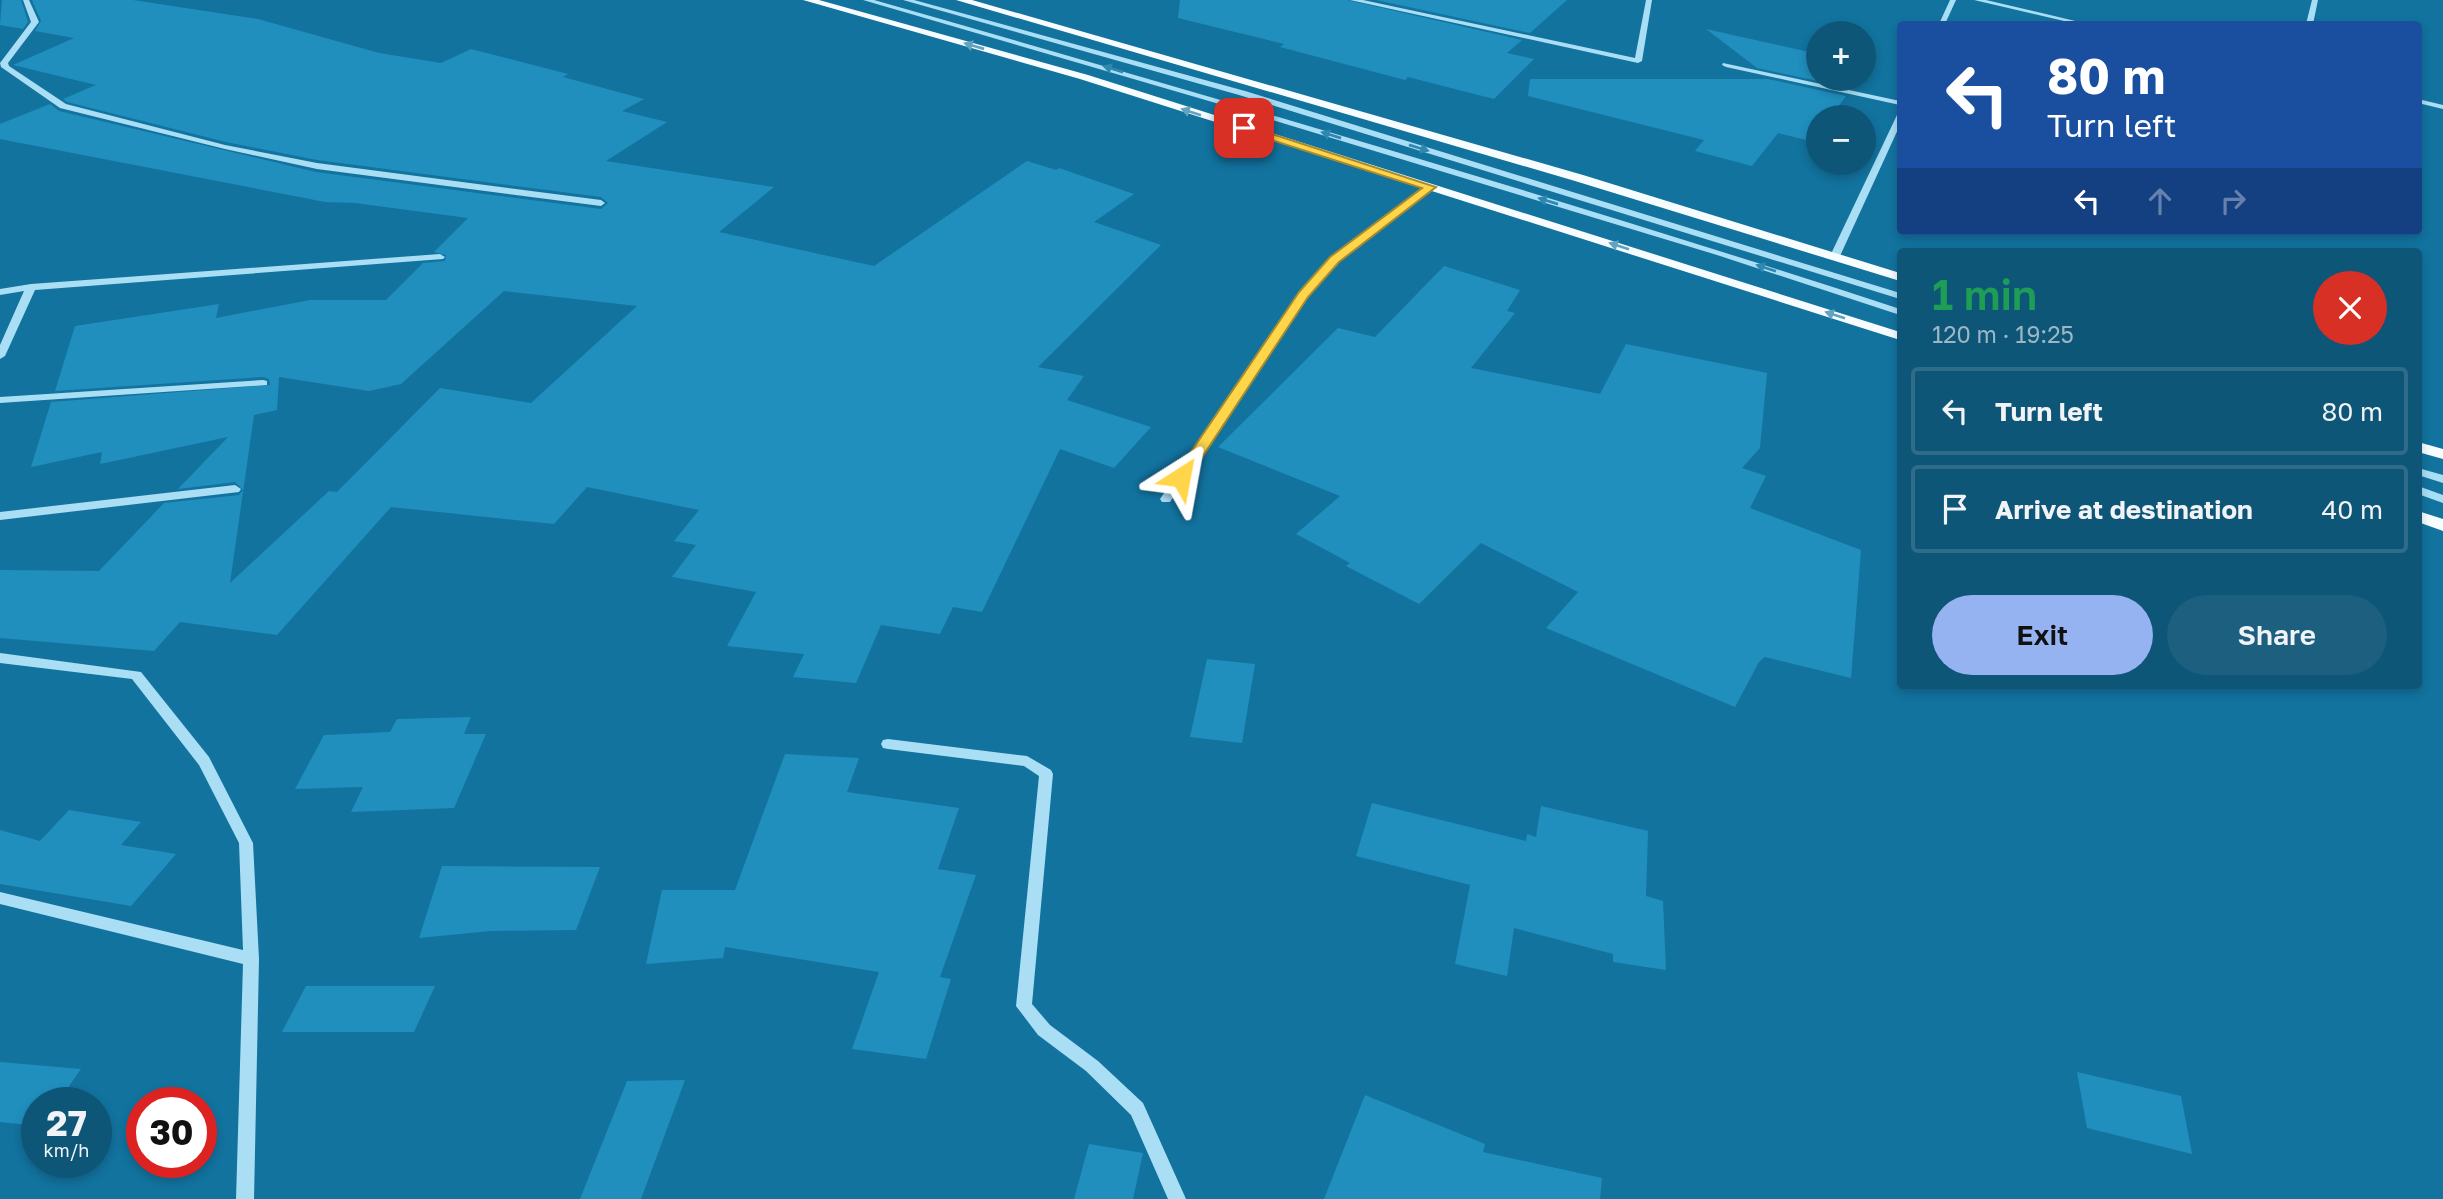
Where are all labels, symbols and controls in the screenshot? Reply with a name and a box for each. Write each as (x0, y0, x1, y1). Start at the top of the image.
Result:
map controls (1806, 21, 1876, 175)
button: + (1806, 21, 1876, 91)
one-way arrow (963, 40, 984, 50)
text: 80 m (2047, 46, 2165, 105)
icon: left (1932, 49, 2023, 140)
one-way arrow (1102, 64, 1123, 74)
pin (1214, 98, 1274, 158)
button: − (1806, 105, 1876, 175)
one-way arrow (1181, 106, 1202, 116)
text: Turn left (2047, 106, 2176, 144)
icon: arrive (1225, 109, 1263, 147)
one-way arrow (1320, 130, 1341, 140)
one-way arrow (1409, 144, 1430, 154)
icon: left (2068, 182, 2106, 220)
icon: ahead (2141, 182, 2179, 220)
icon: right (2214, 182, 2252, 220)
one-way arrow (1538, 196, 1559, 206)
one-way arrow (1608, 240, 1629, 251)
one-way arrow (1755, 262, 1776, 272)
text: 1 min (1932, 269, 2037, 319)
button: close (2313, 271, 2387, 345)
one-way arrow (1825, 309, 1846, 320)
text: 120 m · 19:25 (1932, 320, 2074, 348)
icon: left (1936, 392, 1974, 430)
text: Turn left (1995, 396, 2103, 427)
text: 80 m (2322, 396, 2383, 427)
position arrow (1144, 440, 1218, 514)
icon: arrive (1936, 490, 1974, 528)
text: Arrive at destination (1995, 494, 2253, 525)
text: 40 m (2322, 494, 2383, 525)
button: Exit (1932, 595, 2153, 675)
button: Share (2167, 595, 2387, 675)
speed limit sign: 30 (126, 1087, 217, 1178)
text: 27 (46, 1102, 87, 1144)
text: km/h (44, 1139, 89, 1161)

